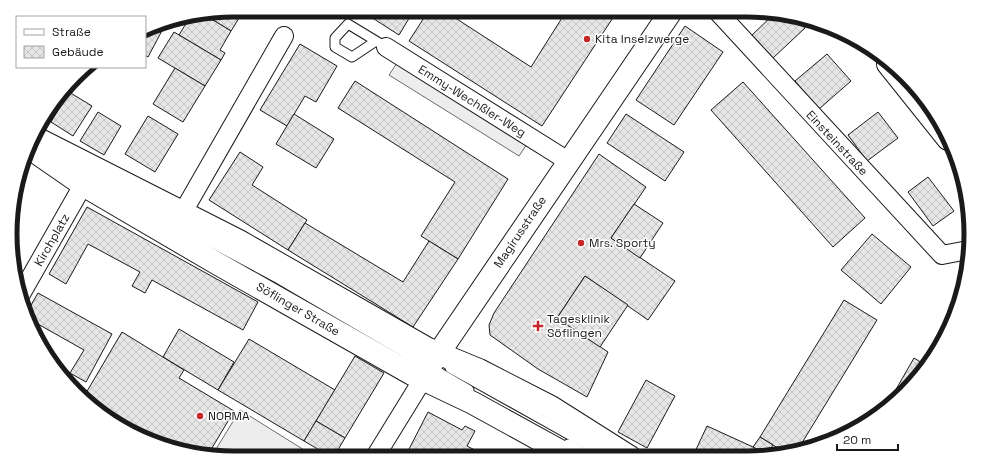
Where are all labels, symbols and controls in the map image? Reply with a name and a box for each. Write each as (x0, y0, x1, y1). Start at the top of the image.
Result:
legend (16, 16, 146, 68)
text: Straße (52, 24, 91, 40)
place label: Kita Inselzwerge (595, 31, 689, 47)
marker: Kita Inselzwerge (582, 34, 592, 44)
text: Gebäude (52, 44, 104, 60)
street label: Emmy-Wechßler-Weg (415, 61, 529, 141)
street label: Einsteinstraße (803, 107, 871, 179)
street label: Magirusstraße (490, 193, 550, 271)
street label: Kirchplatz (31, 211, 73, 269)
place label: Mrs. Sporty (589, 235, 656, 251)
marker: Mrs. Sporty (576, 238, 586, 248)
street label: Söflinger Straße (253, 279, 343, 339)
place label: Tagesklinik Söflingen (547, 311, 611, 341)
marker: Tagesklinik Söflingen (532, 320, 544, 332)
place label: NORMA (208, 408, 250, 424)
marker: NORMA (195, 411, 205, 421)
scale bar (837, 426, 898, 452)
text: 20 m (843, 432, 871, 448)

